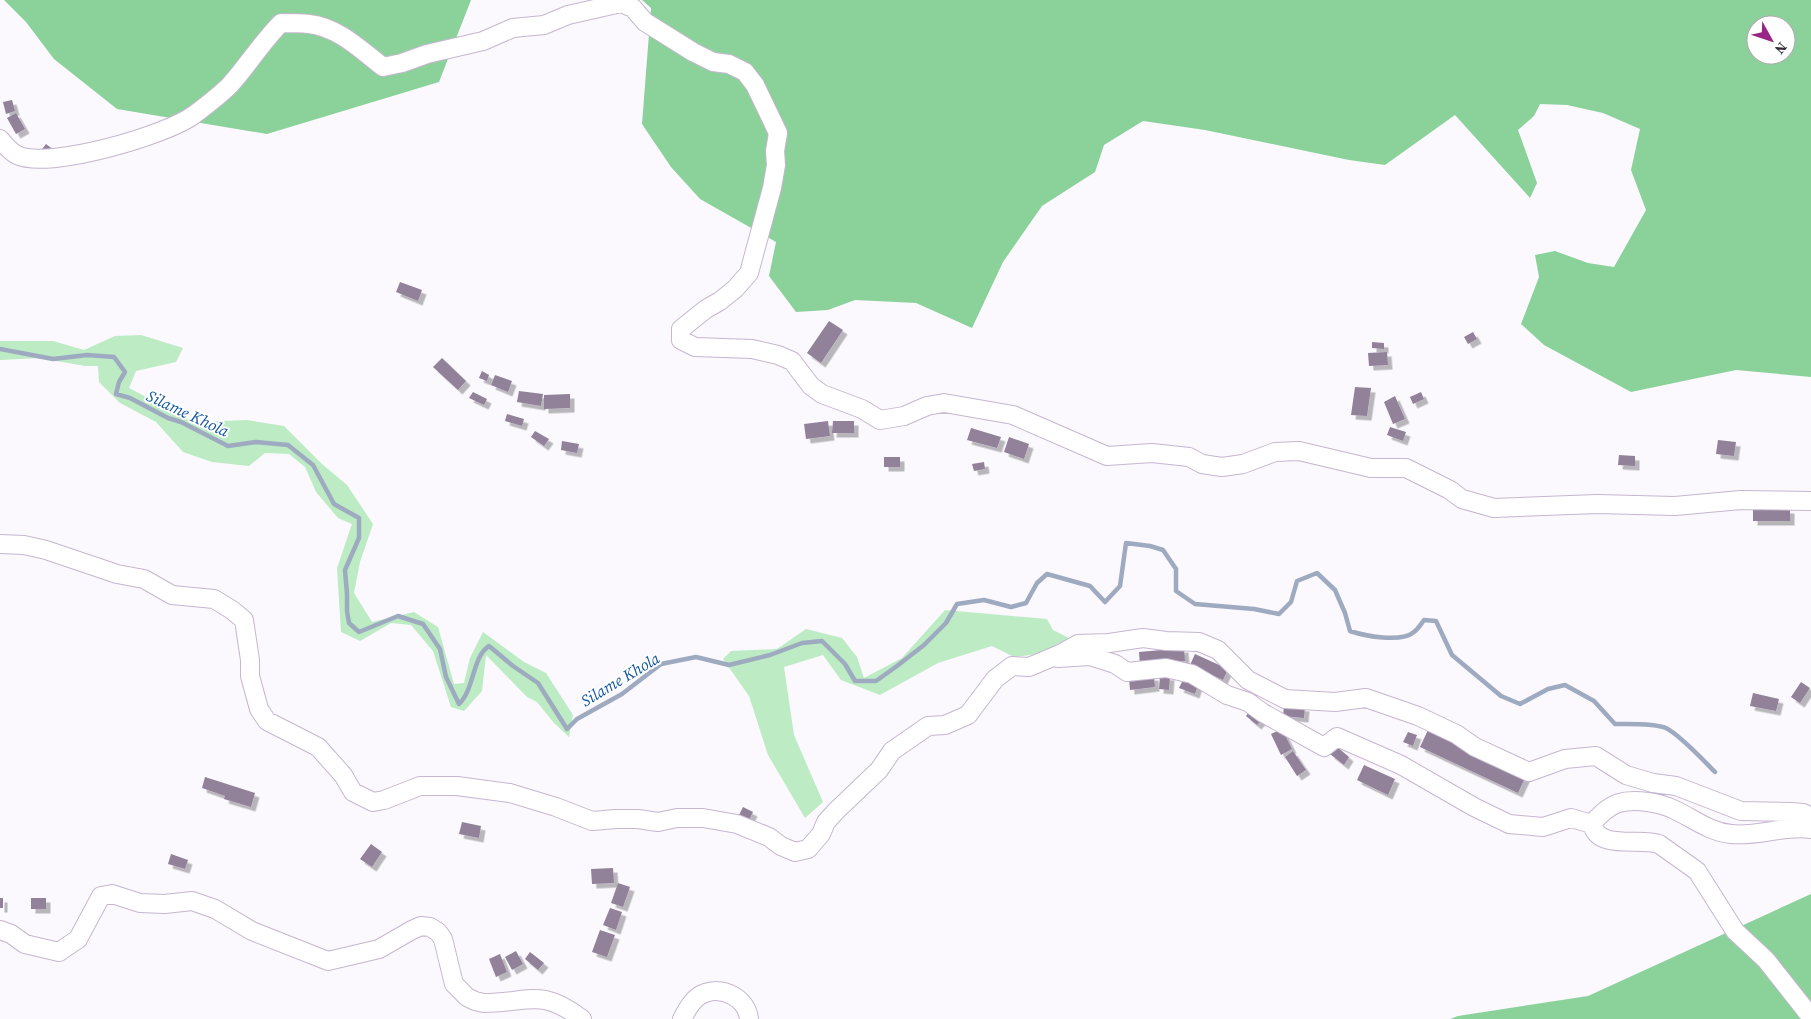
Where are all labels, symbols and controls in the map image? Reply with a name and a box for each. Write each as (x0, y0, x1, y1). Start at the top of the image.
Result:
north arrow (1746, 15, 1796, 65)
text: N (1770, 38, 1792, 59)
water label: Silame Khola (143, 384, 233, 442)
water label: Silame Khola (576, 646, 664, 711)

